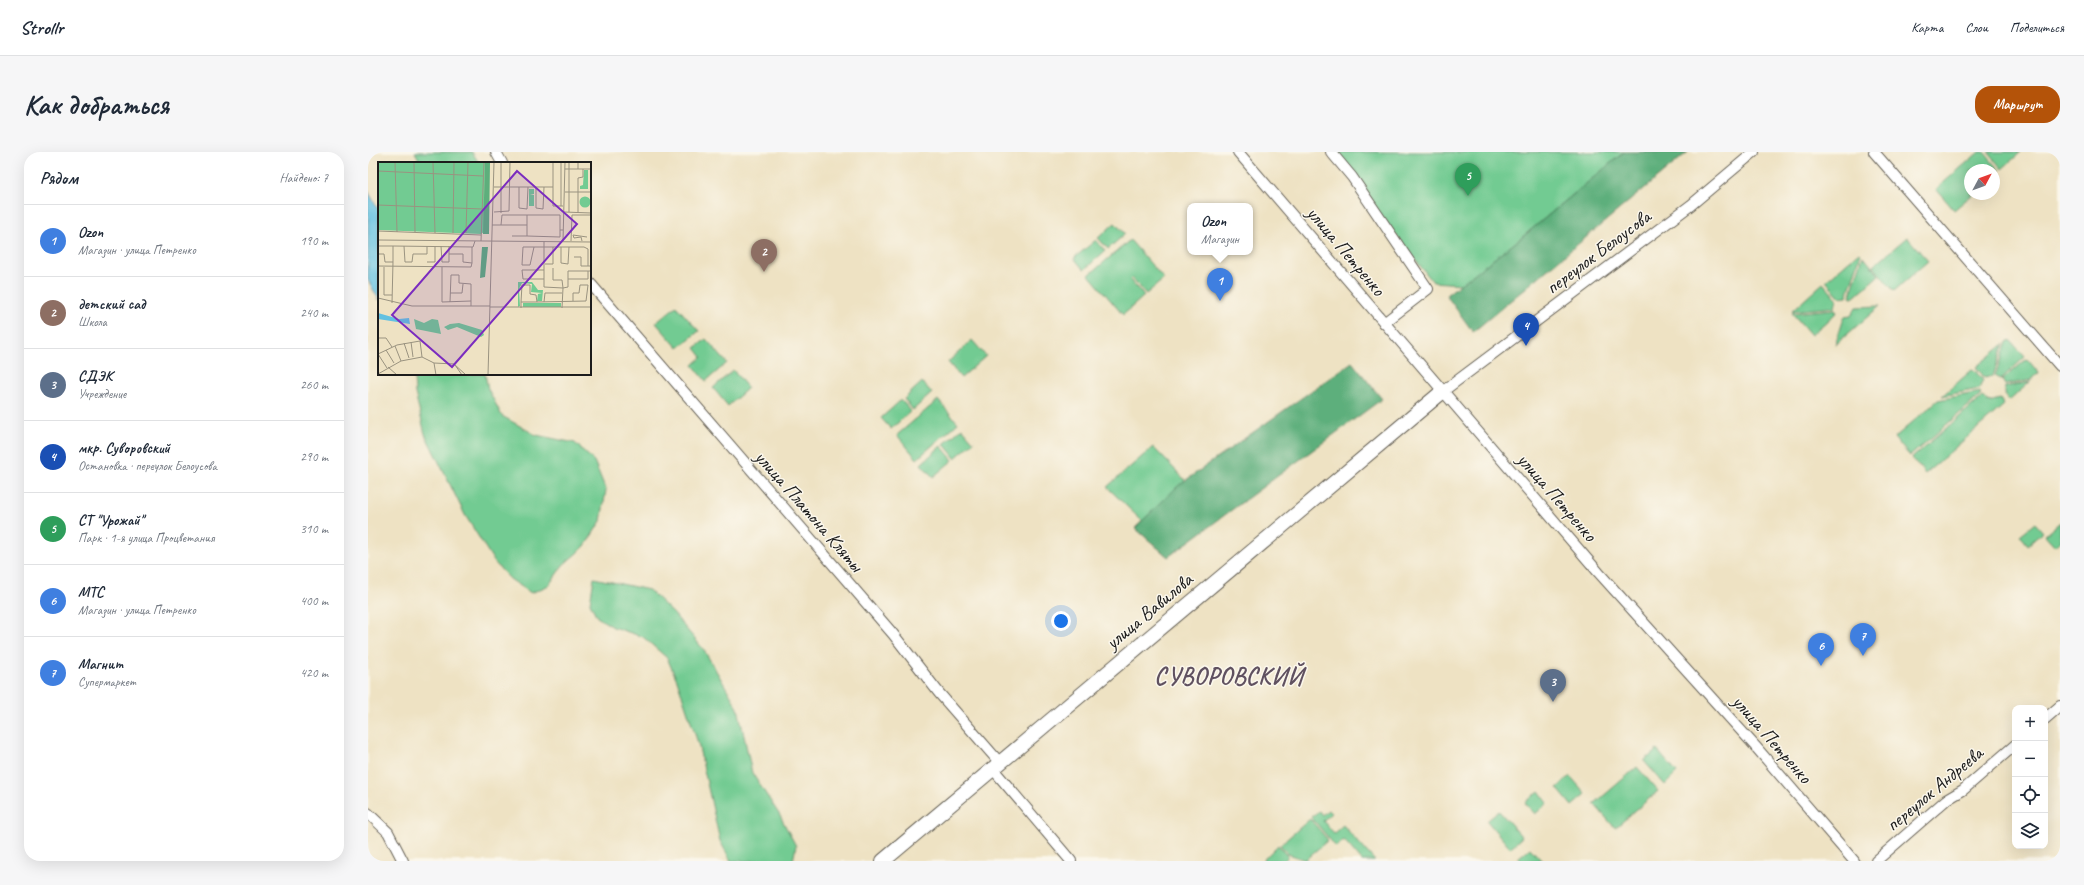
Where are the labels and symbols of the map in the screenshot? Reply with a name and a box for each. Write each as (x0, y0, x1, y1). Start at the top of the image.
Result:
inset map (378, 162, 591, 375)
pin: 5 (1455, 163, 1481, 196)
north arrow (1964, 164, 2000, 200)
street label: улица Петренко (1301, 200, 1391, 302)
street label: переулок Белоусова (1540, 203, 1657, 300)
pin: 2 (751, 239, 777, 272)
pin: 1 (1207, 268, 1233, 301)
pin: 4 (1513, 313, 1539, 346)
street label: улица Платона Кляты (749, 444, 870, 578)
street label: улица Петренко (1511, 447, 1603, 547)
street label: улица Вавилова (1099, 566, 1199, 655)
your location (1051, 611, 1071, 631)
pin: 7 (1850, 623, 1876, 656)
pin: 6 (1808, 633, 1834, 666)
district label: СУВОРОВСКИЙ (1154, 661, 1308, 691)
pin: 3 (1540, 669, 1566, 702)
street label: улица Петренко (1726, 689, 1818, 789)
street label: переулок Андреева (1880, 740, 1989, 837)

